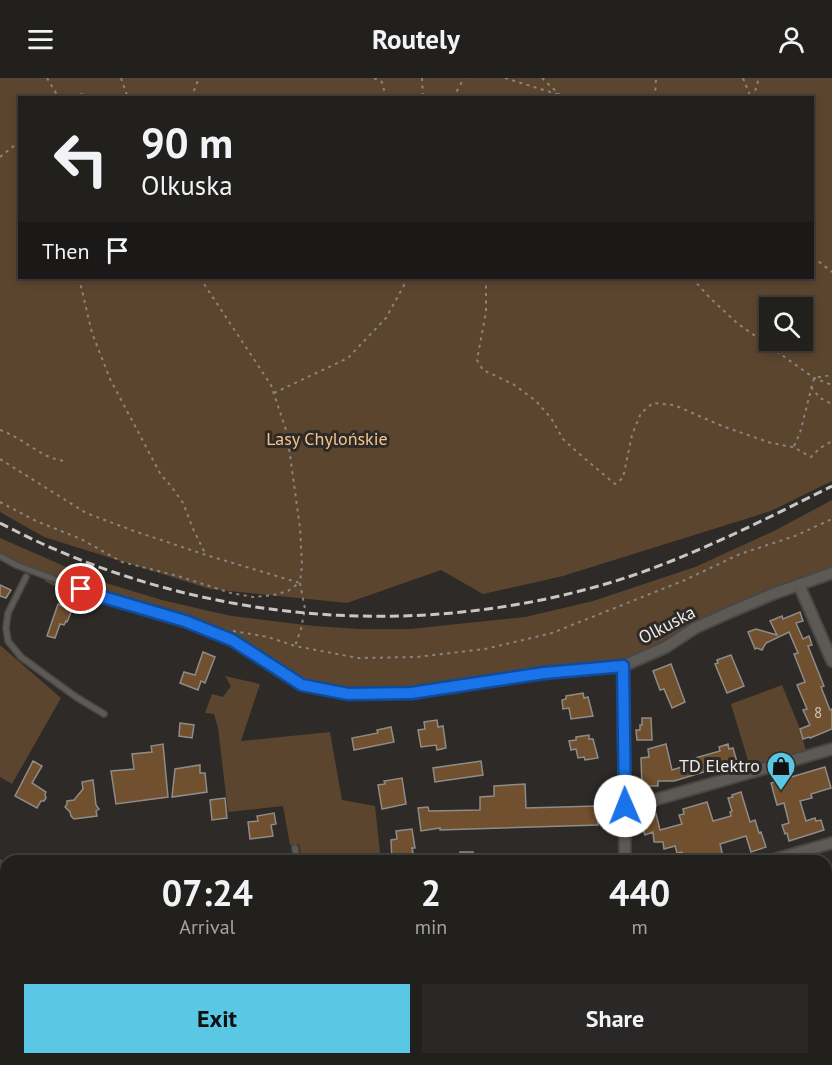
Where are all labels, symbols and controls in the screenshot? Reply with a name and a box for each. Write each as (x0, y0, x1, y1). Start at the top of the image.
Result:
text: Routely (372, 22, 460, 56)
icon: menu (24, 23, 57, 56)
icon: person (775, 23, 808, 56)
text: 90 m (141, 115, 233, 170)
icon: left (42, 120, 120, 198)
text: Olkuska (141, 168, 233, 202)
icon: arrive (101, 234, 134, 267)
text: Then (42, 237, 89, 265)
map controls (759, 297, 813, 351)
button: search (759, 297, 813, 351)
park label: Lasy Chylońskie (266, 427, 388, 450)
pin (55, 563, 106, 614)
icon: arrive (64, 572, 97, 605)
street label: Olkuska (634, 600, 699, 649)
house number: 8 (814, 703, 822, 722)
shop icon: TD Elektro (765, 750, 797, 792)
place label: TD Elektro (679, 754, 760, 777)
position arrow (593, 774, 657, 838)
text: 07:24 (162, 869, 253, 916)
text: 2 (421, 869, 441, 916)
text: 440 (609, 869, 670, 916)
text: Arrival (179, 914, 235, 940)
text: min (415, 914, 447, 940)
text: m (632, 914, 648, 940)
button: Exit (24, 984, 410, 1053)
button: Share (422, 984, 808, 1053)

